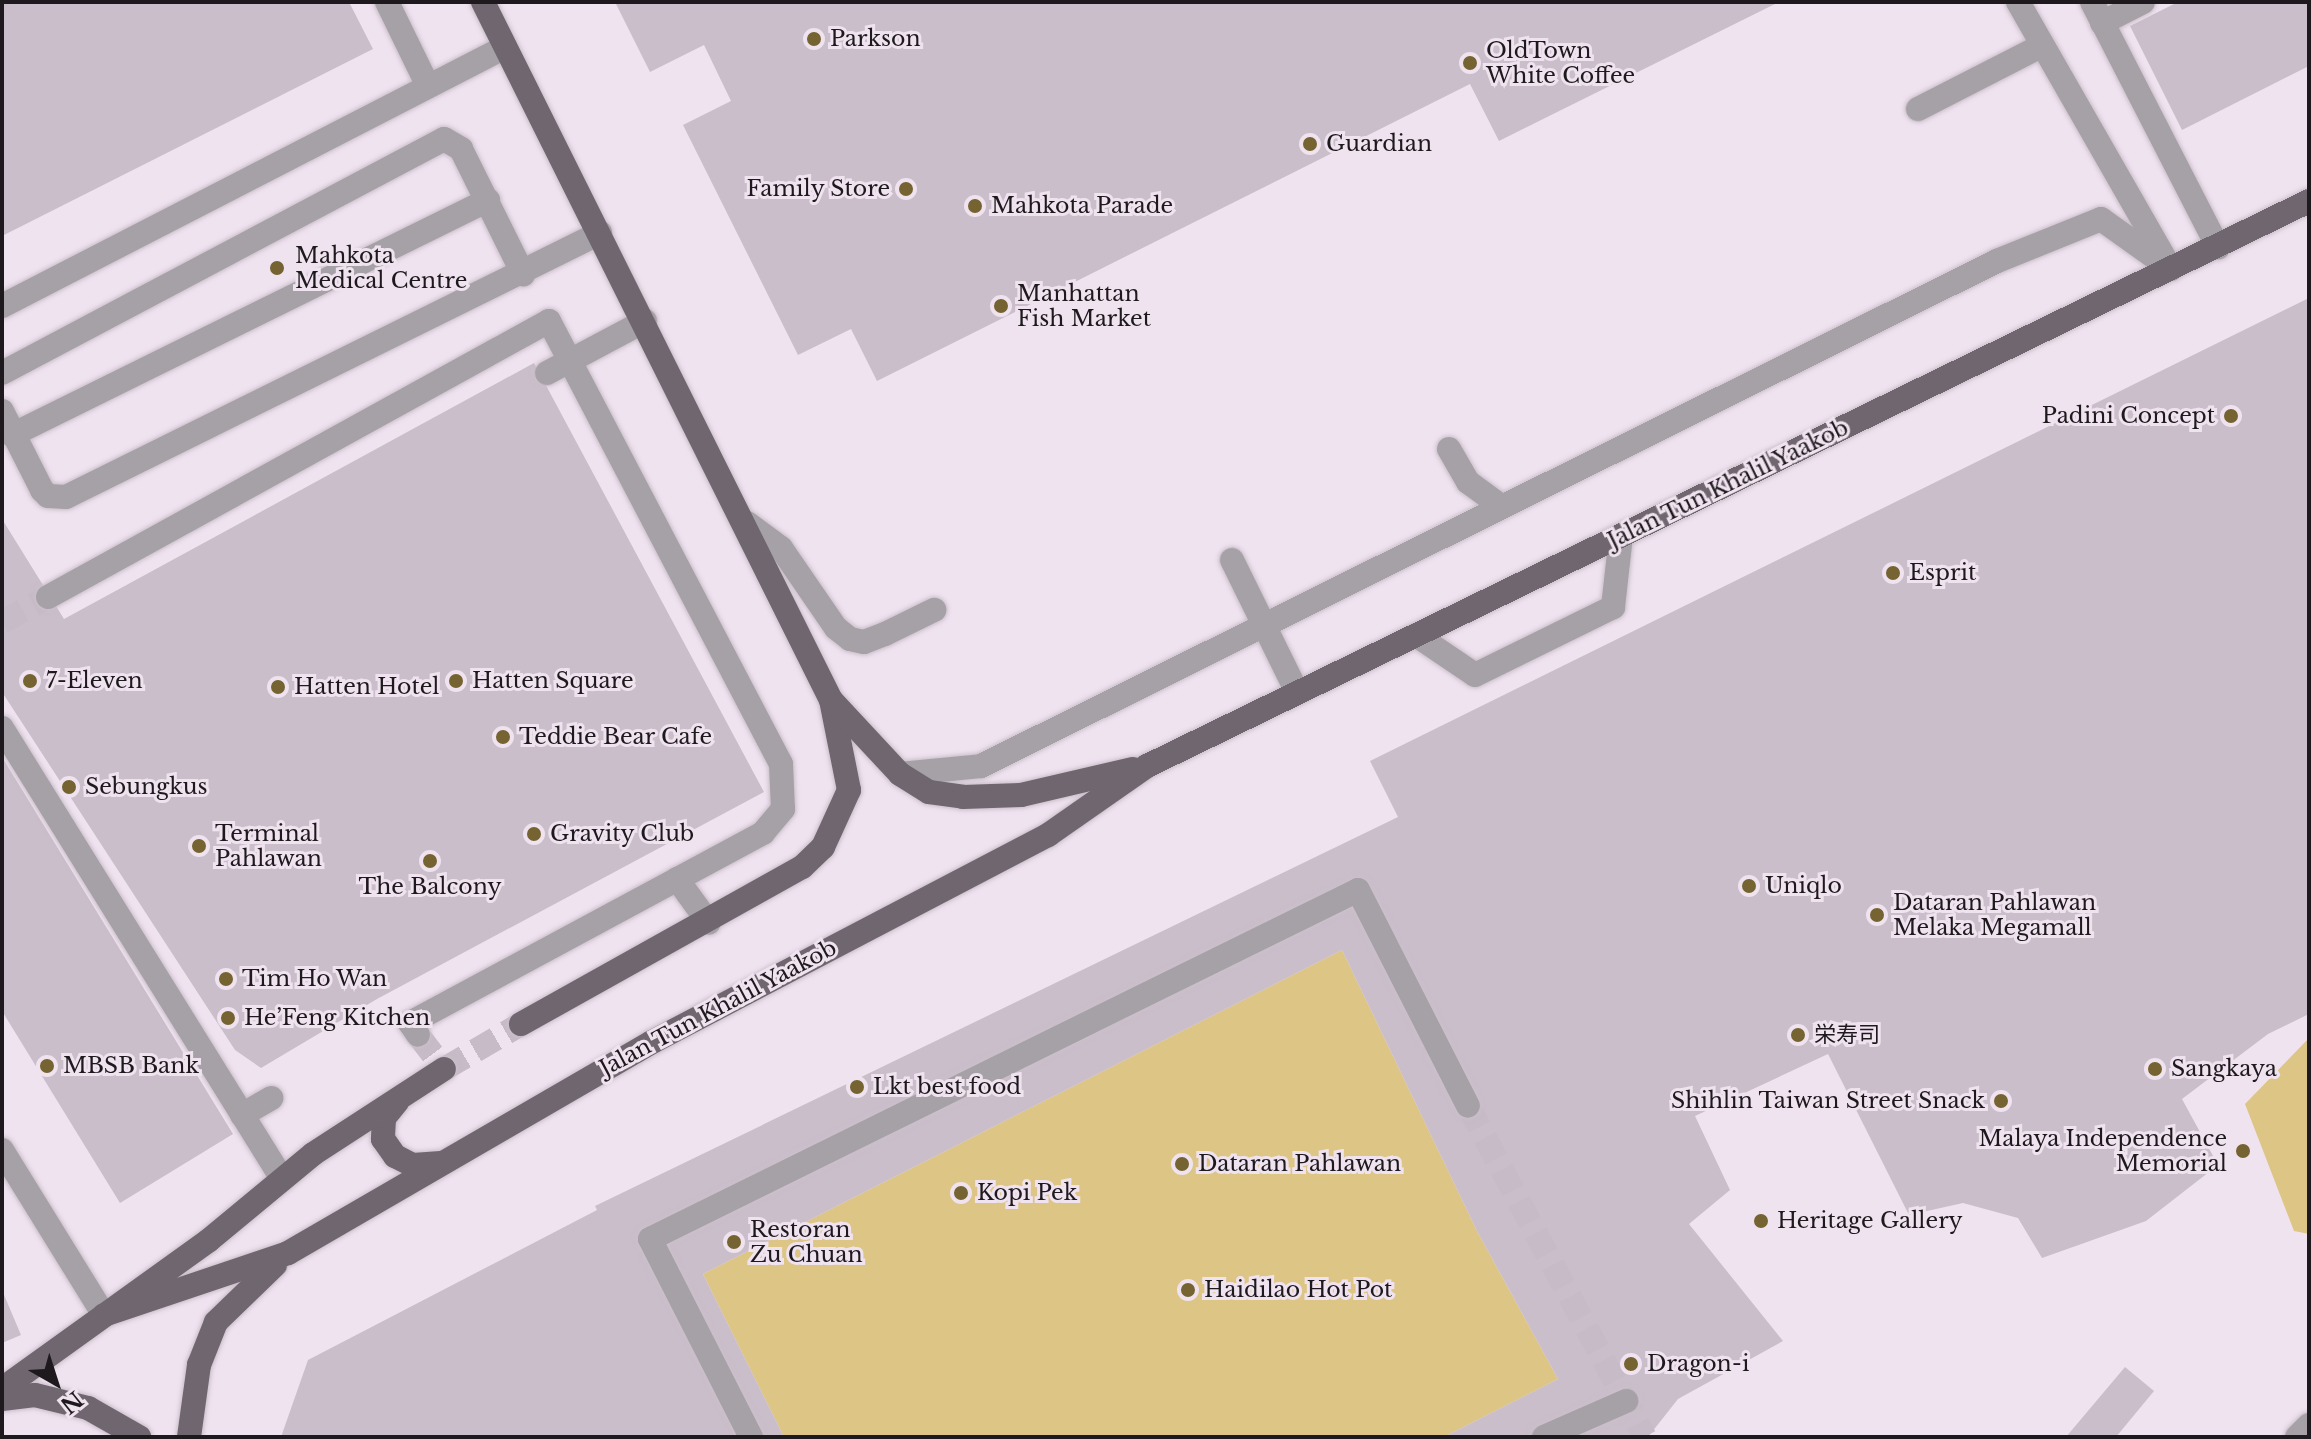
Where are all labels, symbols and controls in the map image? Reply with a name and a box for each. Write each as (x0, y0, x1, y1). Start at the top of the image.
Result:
place label: Parkson (830, 26, 921, 52)
marker: Parkson (805, 30, 823, 48)
place label: OldTown White Coffee (1486, 37, 1635, 88)
marker: OldTown White Coffee (1461, 54, 1479, 72)
place label: Guardian (1326, 131, 1432, 157)
marker: Guardian (1301, 135, 1319, 153)
place label: Family Store (746, 176, 890, 202)
marker: Family Store (897, 180, 915, 198)
place label: Mahkota Parade (991, 193, 1173, 219)
marker: Mahkota Parade (966, 197, 984, 215)
place label: Mahkota Medical Centre (295, 242, 467, 294)
marker: Mahkota Medical Centre (266, 257, 288, 279)
place label: Manhattan Fish Market (1017, 280, 1151, 332)
marker: Manhattan Fish Market (992, 297, 1010, 315)
place label: Padini Concept (2042, 403, 2215, 429)
marker: Padini Concept (2222, 407, 2240, 425)
street label: Jalan Tun Khalil Yaakob (1603, 414, 1853, 554)
place label: Esprit (1909, 560, 1976, 586)
marker: Esprit (1884, 564, 1902, 582)
place label: 7-Eleven (46, 668, 143, 694)
place label: Hatten Square (472, 668, 634, 694)
marker: 7-Eleven (21, 672, 39, 690)
marker: Hatten Square (447, 672, 465, 690)
place label: Hatten Hotel (294, 674, 439, 700)
marker: Hatten Hotel (269, 678, 287, 696)
place label: Teddie Bear Cafe (519, 724, 713, 750)
marker: Teddie Bear Cafe (494, 728, 512, 746)
place label: Sebungkus (85, 774, 208, 800)
marker: Sebungkus (60, 778, 78, 796)
place label: Terminal Pahlawan (215, 820, 322, 872)
place label: Gravity Club (550, 821, 695, 847)
marker: Gravity Club (525, 825, 543, 843)
marker: Terminal Pahlawan (190, 837, 208, 855)
marker: The Balcony (421, 852, 439, 870)
place label: Uniqlo (1765, 873, 1842, 899)
place label: The Balcony (359, 874, 501, 900)
marker: Uniqlo (1740, 877, 1758, 895)
place label: Dataran Pahlawan Melaka Megamall (1893, 889, 2096, 940)
marker: Dataran Pahlawan Melaka Megamall (1868, 906, 1886, 924)
street label: Jalan Tun Khalil Yaakob (594, 934, 842, 1082)
place label: Tim Ho Wan (242, 966, 388, 992)
marker: Tim Ho Wan (217, 970, 235, 988)
place label: He’Feng Kitchen (244, 1005, 430, 1031)
marker: He’Feng Kitchen (219, 1009, 237, 1027)
place label: 栄寿司 (1814, 1022, 1880, 1048)
marker: 栄寿司 (1789, 1026, 1807, 1044)
place label: MBSB Bank (63, 1053, 199, 1079)
place label: Sangkaya (2171, 1056, 2277, 1082)
marker: MBSB Bank (38, 1057, 56, 1075)
marker: Sangkaya (2146, 1060, 2164, 1078)
place label: Lkt best food (873, 1074, 1021, 1100)
marker: Lkt best food (848, 1078, 866, 1096)
place label: Shihlin Taiwan Street Snack (1670, 1088, 1985, 1114)
marker: Shihlin Taiwan Street Snack (1992, 1092, 2010, 1110)
place label: Malaya Independence Memorial (1978, 1125, 2227, 1176)
marker: Malaya Independence Memorial (2234, 1142, 2252, 1160)
place label: Dataran Pahlawan (1198, 1151, 1401, 1177)
marker: Dataran Pahlawan (1173, 1155, 1191, 1173)
place label: Kopi Pek (977, 1180, 1077, 1206)
marker: Kopi Pek (952, 1184, 970, 1202)
place label: Heritage Gallery (1777, 1208, 1963, 1234)
marker: Heritage Gallery (1752, 1212, 1770, 1230)
place label: Restoran Zu Chuan (750, 1216, 863, 1268)
marker: Restoran Zu Chuan (725, 1233, 743, 1251)
place label: Haidilao Hot Pot (1204, 1277, 1392, 1303)
marker: Haidilao Hot Pot (1179, 1281, 1197, 1299)
north arrow (16, 1343, 96, 1423)
place label: Dragon-i (1647, 1351, 1749, 1377)
marker: Dragon-i (1622, 1355, 1640, 1373)
text: N (55, 1385, 88, 1419)

